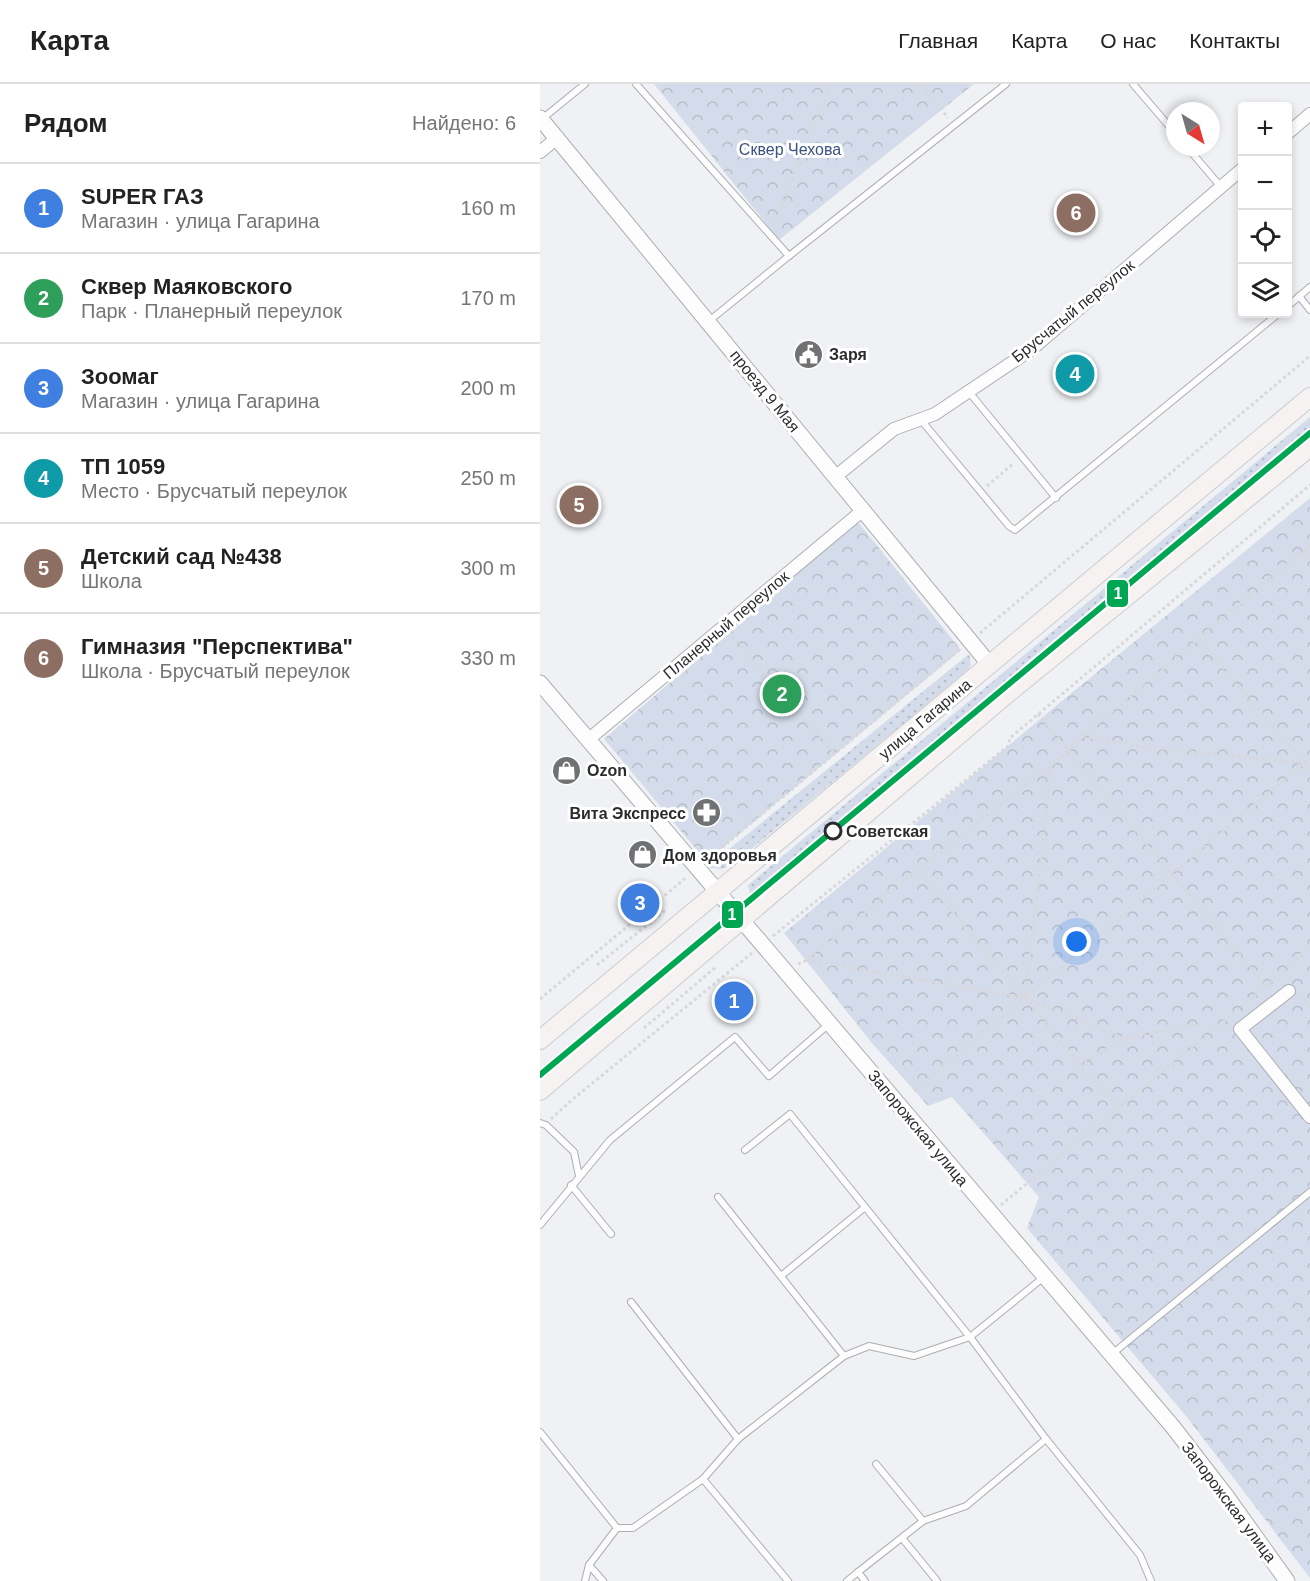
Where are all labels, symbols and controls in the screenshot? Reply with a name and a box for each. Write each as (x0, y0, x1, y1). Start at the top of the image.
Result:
text: Карта (30, 25, 109, 56)
text: Главная (898, 29, 978, 52)
text: Карта (1011, 29, 1067, 52)
text: О нас (1100, 29, 1156, 52)
text: Контакты (1189, 29, 1280, 52)
north arrow (1166, 102, 1220, 156)
map controls (1238, 102, 1292, 318)
button: + (1238, 102, 1292, 156)
text: Рядом (24, 108, 107, 138)
text: Найдено: 6 (412, 112, 516, 134)
park label: Сквер Чехова (739, 141, 841, 158)
button: − (1238, 156, 1292, 210)
text: SUPER ГАЗ (81, 184, 204, 209)
pin: 6 (1056, 190, 1096, 236)
text: 1 (38, 197, 49, 219)
text: 160 m (460, 197, 516, 219)
text: Магазин · улица Гагарина (81, 210, 320, 232)
button: locate (1238, 210, 1292, 264)
street label: Брусчатый переулок (1009, 256, 1138, 365)
button: layers (1238, 264, 1292, 318)
text: Сквер Маяковского (81, 274, 292, 299)
text: 2 (38, 287, 49, 309)
text: 170 m (460, 287, 516, 309)
text: Парк · Планерный переулок (81, 300, 342, 322)
public building icon: Заря (792, 338, 824, 370)
place label: Заря (829, 346, 867, 363)
street label: проезд 9 Мая (727, 347, 803, 435)
pin: 4 (1056, 352, 1094, 396)
text: Зоомаг (81, 364, 159, 389)
text: 3 (38, 377, 49, 399)
text: 200 m (460, 377, 516, 399)
text: Магазин · улица Гагарина (81, 390, 320, 412)
text: ТП 1059 (81, 454, 165, 479)
text: 4 (38, 467, 49, 489)
text: 250 m (460, 467, 516, 489)
text: Место · Брусчатый переулок (81, 480, 347, 502)
pin: 5 (560, 482, 598, 528)
text: Детский сад №438 (81, 544, 282, 569)
text: 5 (38, 557, 49, 579)
text: 300 m (460, 557, 516, 579)
street label: Планерный переулок (660, 567, 793, 682)
text: Школа (81, 570, 142, 592)
line badge: 1 (1106, 579, 1129, 608)
text: 1 (1114, 585, 1123, 602)
text: Гимназия "Перспектива" (81, 634, 353, 659)
text: 6 (38, 647, 49, 669)
text: 330 m (460, 647, 516, 669)
text: Школа · Брусчатый переулок (81, 660, 350, 682)
pin: 2 (762, 672, 802, 716)
street label: улица Гагарина (875, 675, 975, 762)
shop icon: Ozon (550, 754, 582, 786)
place label: Ozon (587, 762, 627, 779)
pharmacy icon: Вита Экспресс (691, 797, 723, 829)
place label: Вита Экспресс (569, 805, 686, 822)
marker: Советская (824, 822, 842, 840)
place label: Советская (846, 823, 928, 840)
shop icon: Дом здоровья (626, 839, 658, 871)
place label: Дом здоровья (663, 847, 777, 864)
pin: 3 (620, 880, 660, 926)
line badge: 1 (721, 900, 744, 929)
text: 1 (728, 906, 737, 923)
your location (1062, 927, 1091, 956)
pin: 1 (714, 978, 754, 1024)
street label: Запорожская улица (865, 1067, 971, 1189)
street label: Запорожская улица (1178, 1439, 1280, 1565)

